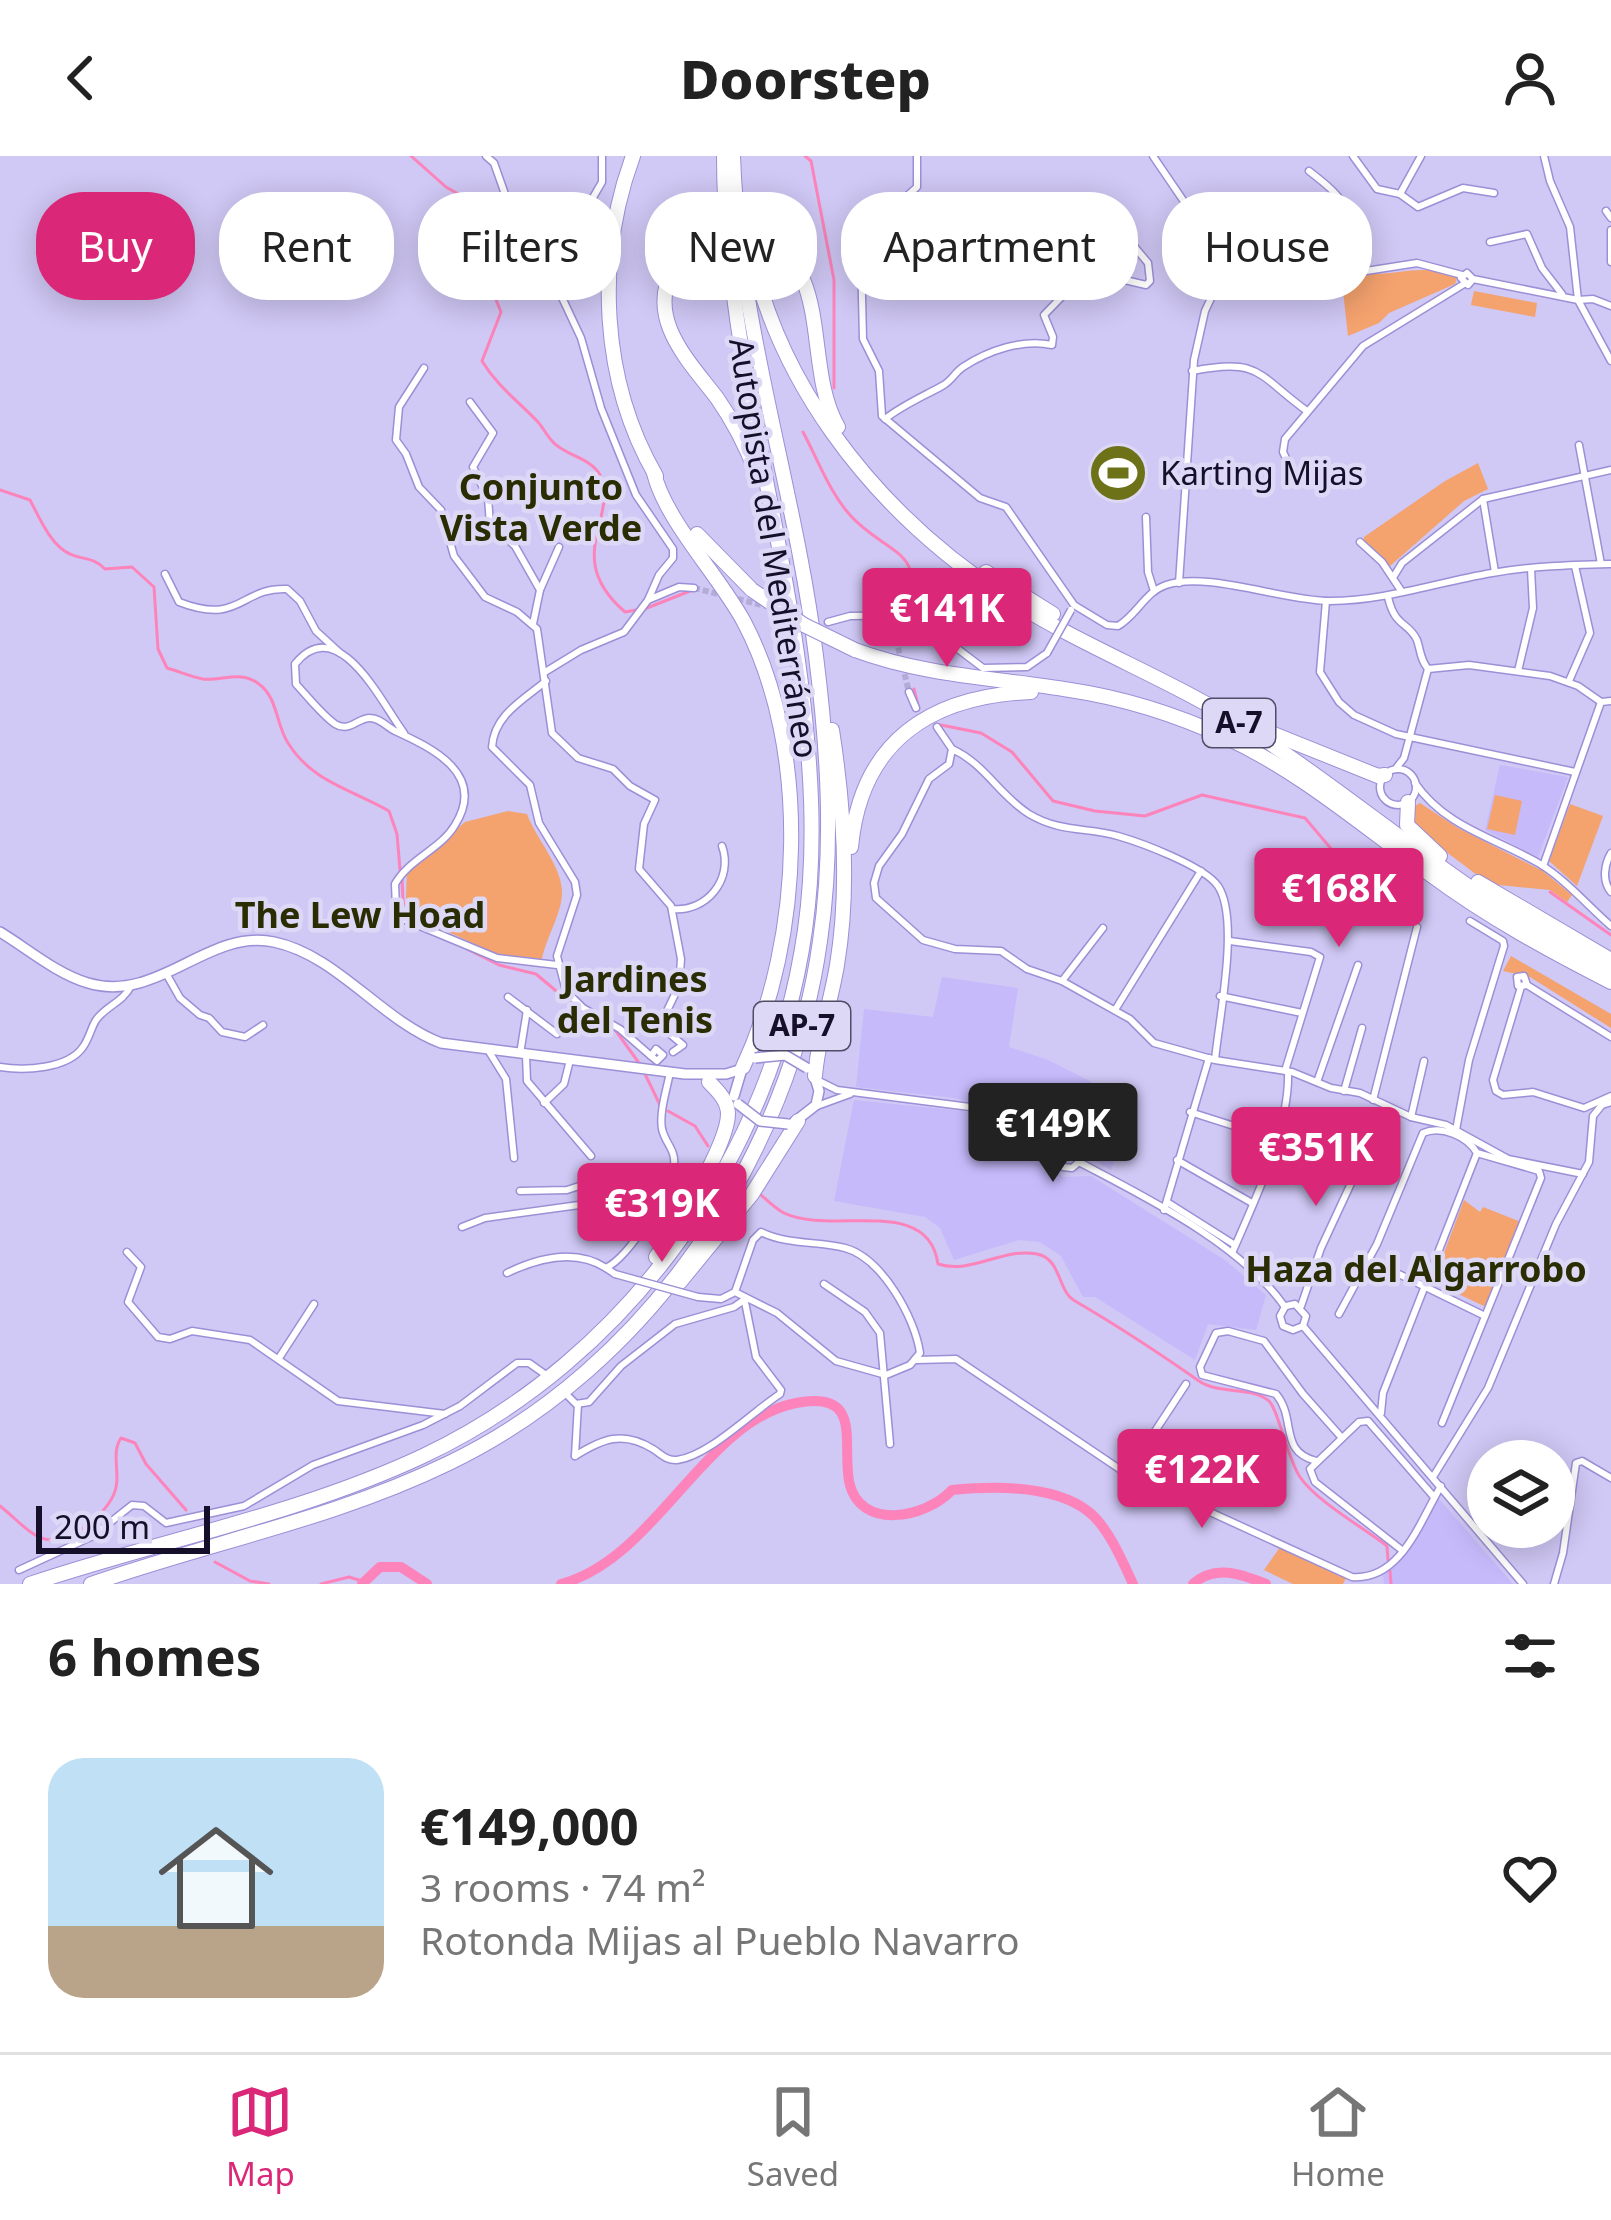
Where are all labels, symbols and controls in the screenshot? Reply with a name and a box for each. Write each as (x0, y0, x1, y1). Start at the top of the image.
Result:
text: Doorstep (680, 41, 931, 115)
icon: back (48, 45, 114, 111)
icon: person (1497, 45, 1563, 111)
chip: Buy (36, 192, 195, 300)
chip: Rent (219, 192, 394, 300)
chip: Filters (418, 192, 621, 300)
chip: New (645, 192, 817, 300)
chip: Apartment (841, 192, 1138, 300)
chip: House (1162, 192, 1372, 300)
street label: Autopista del Mediterráneo (719, 335, 830, 761)
sports icon: Karting Mijas (1087, 442, 1149, 504)
place label: Karting Mijas (1160, 450, 1364, 495)
district label: Conjunto Vista Verde (440, 462, 642, 552)
pin: €141K (863, 568, 1031, 670)
text: €141K (889, 580, 1005, 633)
road number: A-7 (1203, 699, 1275, 747)
pin: €168K (1255, 848, 1423, 950)
text: €168K (1281, 860, 1397, 913)
district label: The Lew Hoad (235, 890, 485, 939)
district label: Jardines del Tenis (557, 954, 713, 1044)
road number: AP-7 (754, 1002, 850, 1050)
pin: €149K (969, 1083, 1137, 1185)
text: €149K (995, 1095, 1111, 1148)
pin: €351K (1232, 1107, 1400, 1209)
text: €351K (1258, 1119, 1374, 1172)
pin: €319K (578, 1163, 746, 1265)
text: €319K (604, 1175, 720, 1228)
district label: Haza del Algarrobo (1245, 1244, 1587, 1293)
pin: €122K (1118, 1429, 1286, 1531)
map controls (1467, 1440, 1575, 1548)
button: layers (1467, 1440, 1575, 1548)
text: €122K (1144, 1441, 1260, 1494)
scale bar (36, 1500, 210, 1553)
text: 200 m (54, 1504, 150, 1549)
text: 6 homes (48, 1621, 261, 1691)
icon: filters (1497, 1623, 1563, 1689)
text: €149,000 (420, 1790, 639, 1860)
icon: home (144, 1806, 288, 1950)
icon: heart (1497, 1845, 1563, 1911)
text: 3 rooms · 74 m² (420, 1860, 706, 1913)
text: Rotonda Mijas al Pueblo Navarro (420, 1913, 1020, 1966)
tab: Map (226, 2079, 295, 2196)
tab: Saved (747, 2079, 839, 2196)
tab: Home (1291, 2079, 1385, 2196)

